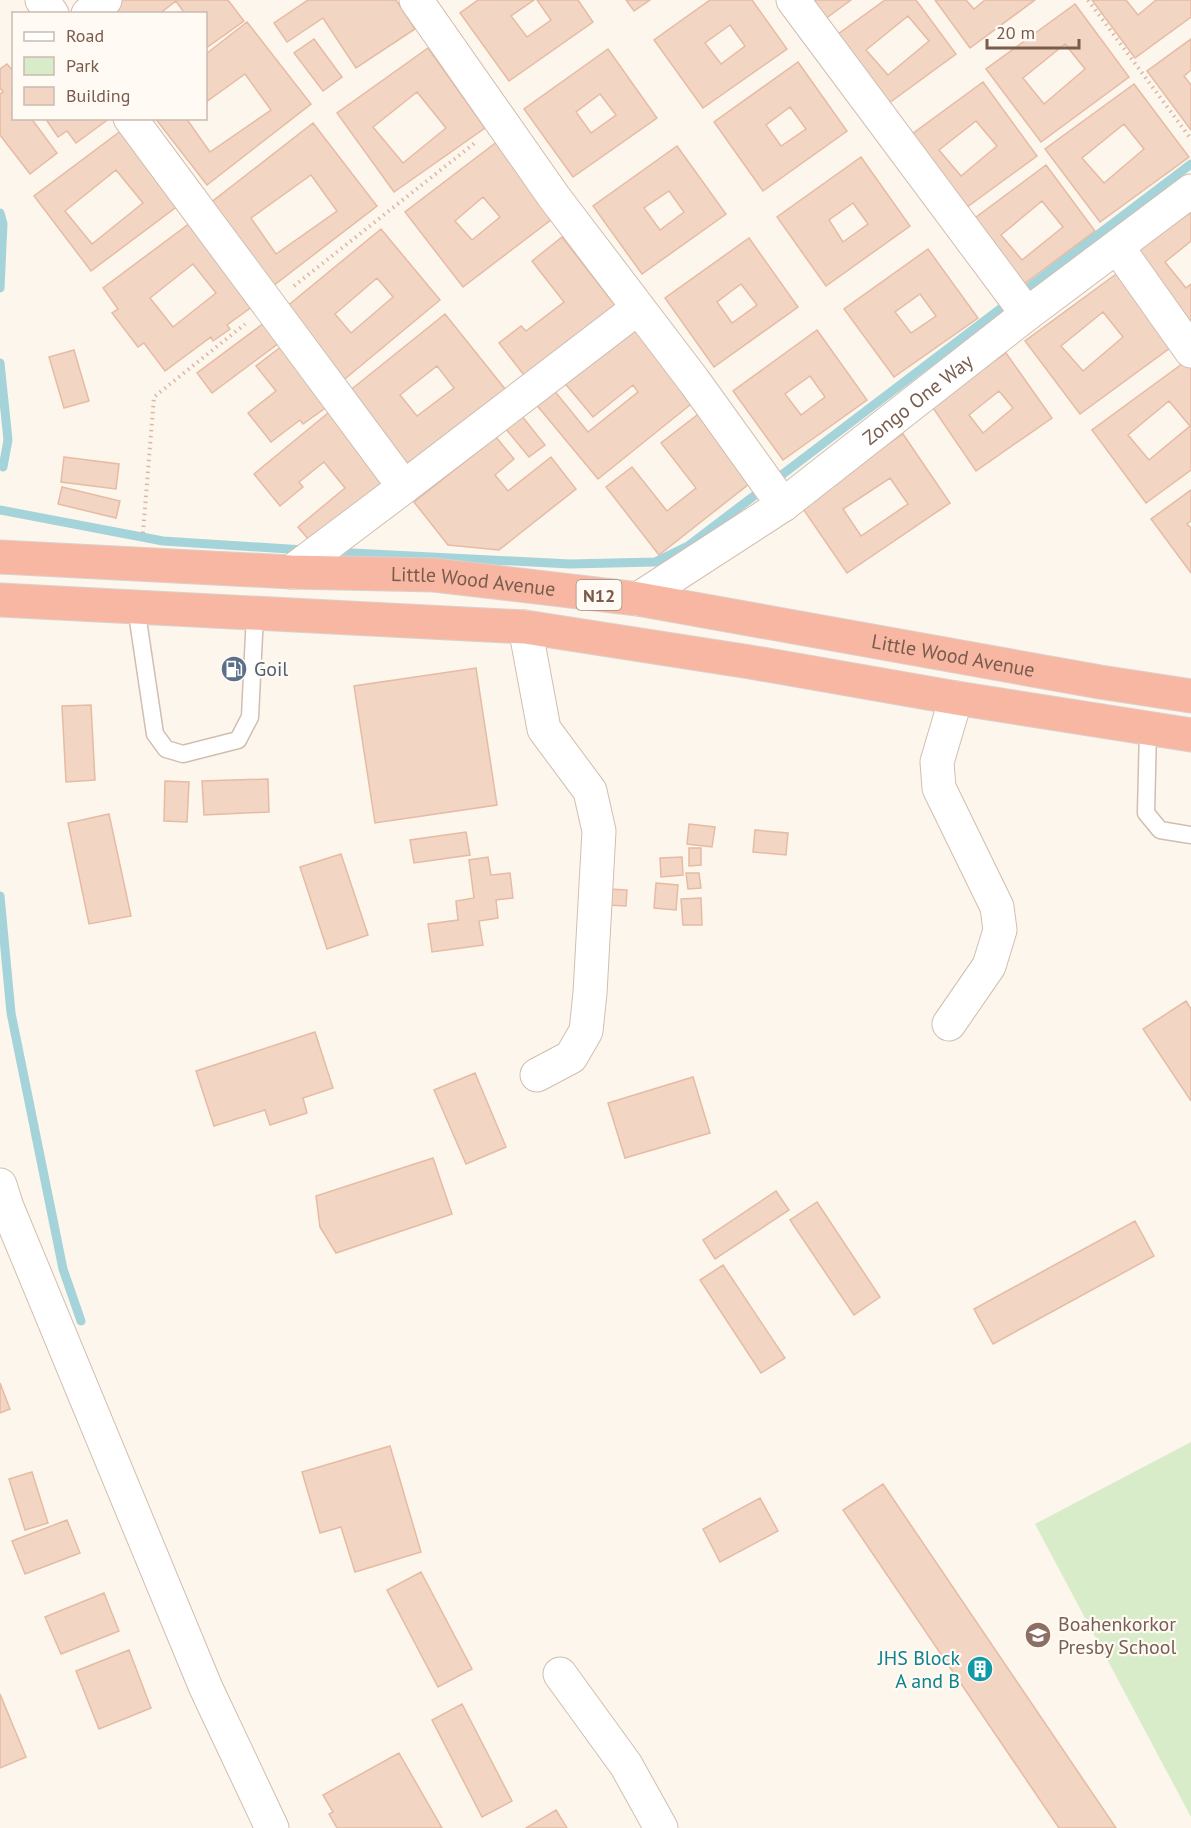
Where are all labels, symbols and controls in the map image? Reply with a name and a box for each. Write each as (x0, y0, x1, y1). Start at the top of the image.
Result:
legend (12, 12, 207, 120)
scale bar (987, 12, 1078, 50)
text: 20 m (996, 21, 1035, 44)
text: Road (66, 24, 104, 47)
text: Park (66, 54, 99, 77)
text: Building (66, 84, 130, 107)
street label: Zongo One Way (857, 348, 979, 451)
street label: Little Wood Avenue (391, 561, 557, 602)
road number: N12 (576, 580, 622, 610)
street label: Little Wood Avenue (869, 628, 1037, 683)
fuel station icon: Goil (219, 654, 249, 684)
place label: Goil (254, 656, 288, 682)
place label: Boahenkorkor Presby School (1058, 1611, 1176, 1660)
school or university icon: Boahenkorkor Presby School (1023, 1620, 1053, 1650)
place label: JHS Block A and B (877, 1645, 960, 1694)
building icon: JHS Block A and B (965, 1654, 995, 1684)

